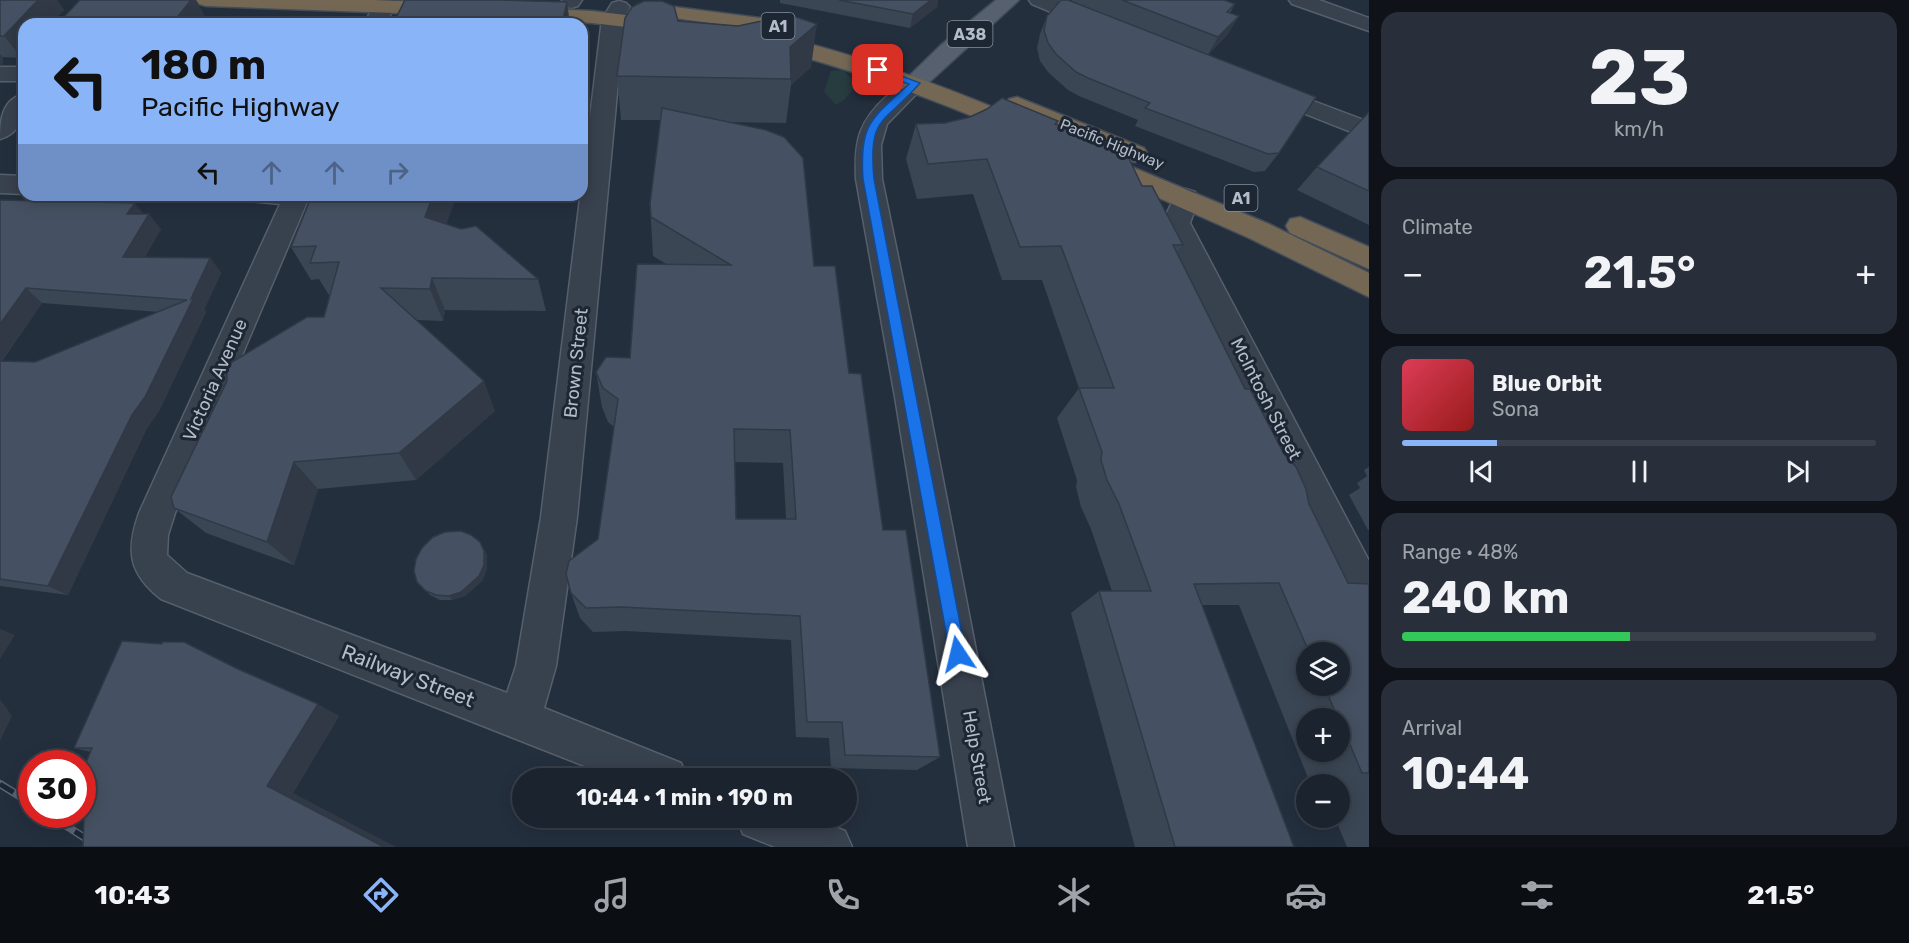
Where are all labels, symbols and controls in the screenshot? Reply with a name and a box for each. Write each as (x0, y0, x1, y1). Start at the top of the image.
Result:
road number: A1 (762, 13, 794, 39)
road number: A38 (948, 21, 992, 47)
text: 23 (1588, 31, 1690, 124)
text: 180 m (141, 40, 266, 90)
icon: left (42, 42, 120, 120)
pin (852, 44, 903, 95)
icon: arrive (861, 53, 894, 86)
text: Pacific Highway (141, 91, 340, 123)
street label: Pacific Highway (1057, 115, 1167, 173)
text: km/h (1614, 117, 1664, 141)
icon: left (192, 156, 225, 189)
icon: ahead (255, 156, 288, 189)
icon: ahead (318, 156, 351, 189)
icon: right (381, 156, 414, 189)
road number: A1 (1224, 185, 1258, 211)
text: Climate (1402, 215, 1473, 239)
text: 21.5° (1583, 246, 1695, 299)
text: − (1402, 254, 1423, 293)
text: + (1855, 254, 1876, 293)
street label: Brown Street (559, 307, 593, 419)
street label: Victoria Avenue (178, 315, 252, 445)
street label: McIntosh Street (1226, 334, 1306, 464)
text: Blue Orbit (1492, 370, 1602, 397)
text: Sona (1492, 397, 1539, 421)
icon: previous (1465, 455, 1498, 488)
icon: pause (1623, 455, 1656, 488)
icon: next (1781, 455, 1814, 488)
text: Range · 48% (1402, 540, 1518, 564)
text: 240 km (1402, 571, 1570, 624)
position arrow (926, 622, 990, 686)
street label: Railway Street (338, 639, 478, 712)
map controls (1296, 642, 1350, 828)
button: layers (1296, 642, 1350, 696)
button: + (1296, 708, 1350, 762)
street label: Help Street (958, 709, 996, 805)
text: Arrival (1402, 716, 1462, 740)
text: 10:44 (1402, 747, 1530, 800)
speed limit sign: 30 (18, 750, 96, 828)
button: − (1296, 774, 1350, 828)
text: 10:44 · 1 min · 190 m (576, 784, 793, 811)
icon: directions (360, 874, 402, 916)
icon: music (591, 874, 633, 916)
icon: phone (822, 874, 864, 916)
icon: climate (1053, 874, 1095, 916)
icon: car (1285, 874, 1327, 916)
icon: filters (1516, 874, 1558, 916)
text: 10:43 (95, 879, 171, 911)
text: 21.5° (1747, 879, 1814, 911)

